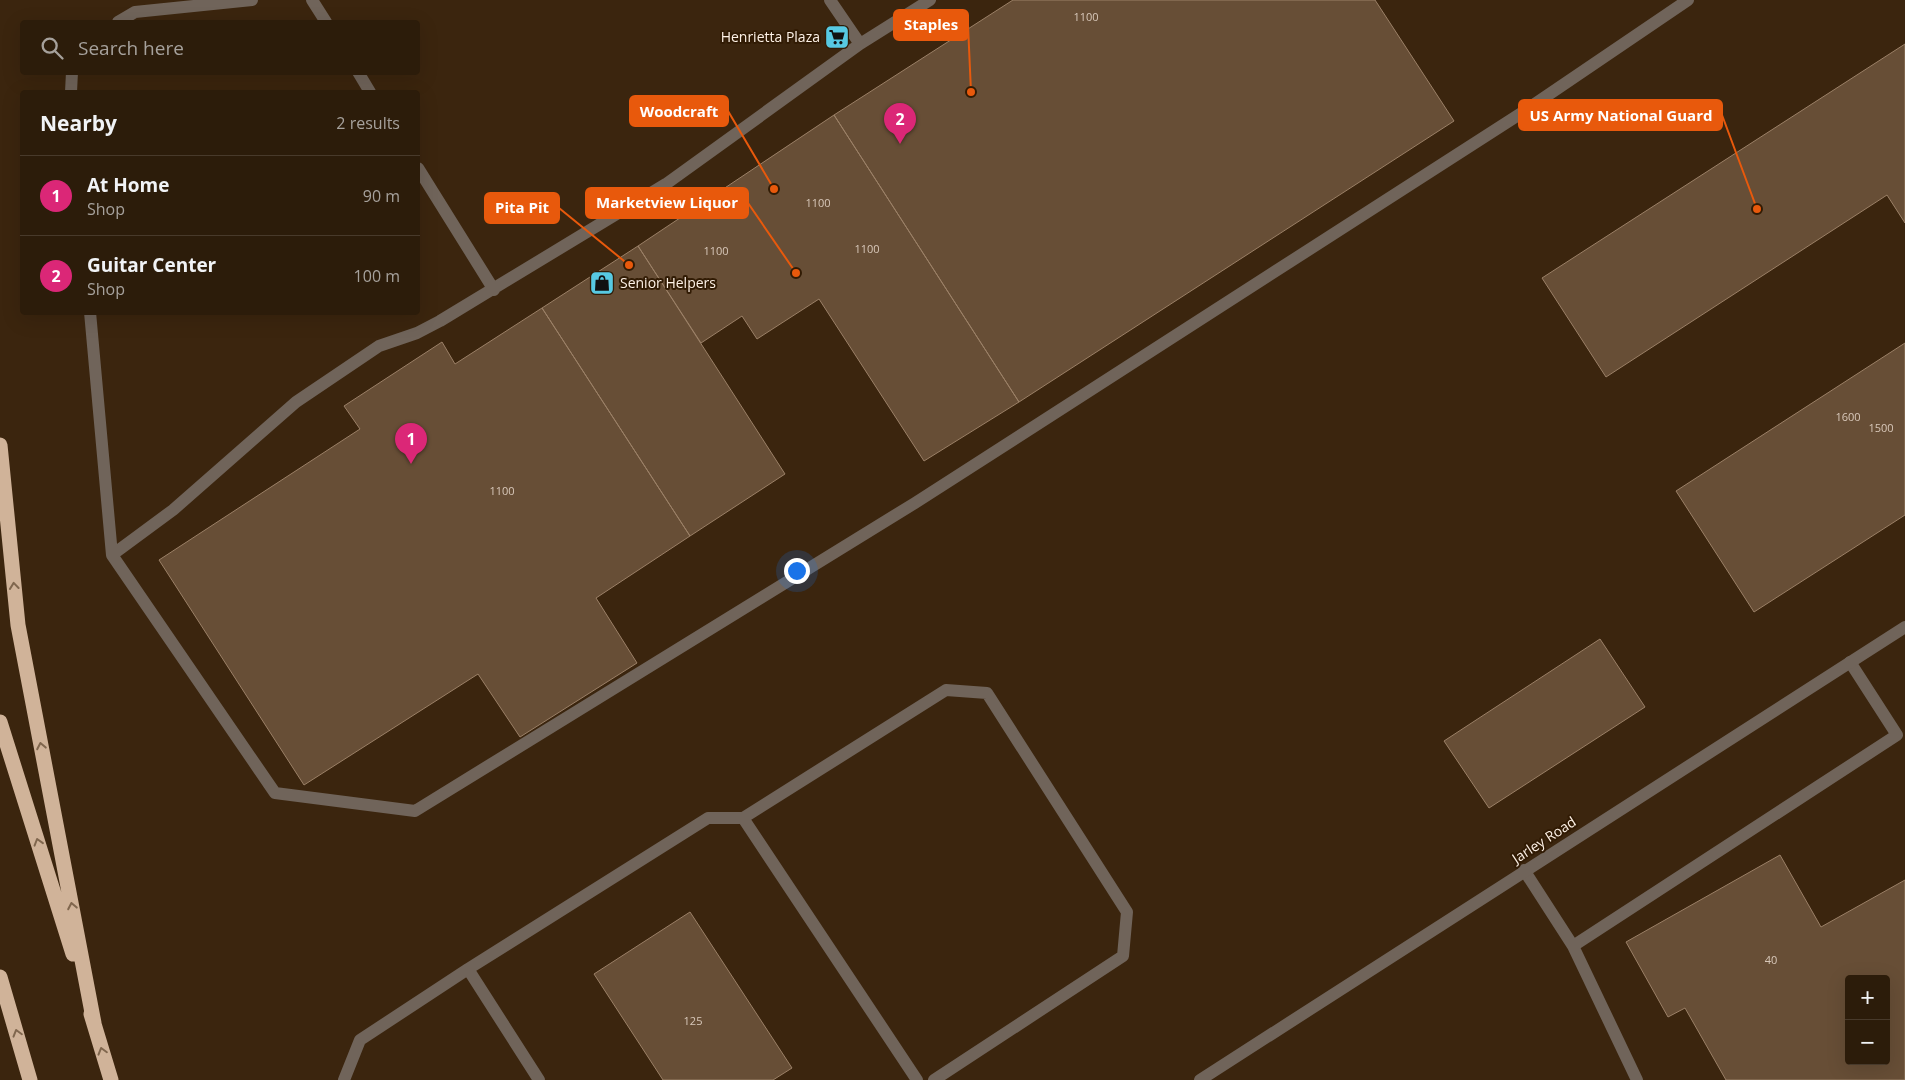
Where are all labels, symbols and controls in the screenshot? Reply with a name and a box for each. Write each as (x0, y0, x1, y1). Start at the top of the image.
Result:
house number: 1100 (1073, 9, 1099, 24)
callout: Staples (894, 10, 968, 40)
text: Staples (904, 14, 958, 34)
search box (20, 20, 420, 75)
supermarket icon: Henrietta Plaza (824, 24, 850, 50)
place label: Henrietta Plaza (721, 27, 820, 46)
icon: search (38, 34, 66, 62)
text: Search here (78, 35, 184, 61)
callout: Woodcraft (630, 96, 728, 126)
callout: US Army National Guard (1519, 100, 1722, 130)
text: Woodcraft (640, 101, 719, 121)
pin: 2 (884, 103, 916, 144)
text: US Army National Guard (1530, 105, 1712, 125)
text: Nearby (40, 109, 117, 137)
text: 2 results (336, 112, 400, 134)
text: At Home (87, 172, 169, 198)
text: 1 (51, 185, 61, 207)
text: 90 m (363, 185, 400, 207)
callout: Marketview Liquor (586, 188, 748, 218)
text: Marketview Liquor (596, 192, 738, 212)
callout: Pita Pit (485, 193, 559, 223)
house number: 1100 (805, 195, 831, 210)
text: Pita Pit (495, 197, 549, 217)
text: Shop (87, 198, 125, 220)
house number: 1100 (854, 241, 880, 256)
house number: 1100 (703, 243, 729, 258)
text: Guitar Center (87, 252, 216, 278)
text: 2 (51, 265, 61, 287)
text: 100 m (354, 265, 400, 287)
shop icon: Senior Helpers (589, 270, 615, 296)
place label: Senior Helpers (620, 273, 716, 292)
text: Shop (87, 278, 125, 300)
house number: 1600 (1835, 409, 1861, 424)
house number: 1500 (1868, 420, 1894, 435)
pin: 1 (395, 423, 427, 464)
house number: 1100 (489, 483, 515, 498)
your location (784, 558, 810, 584)
one-way arrow (9, 582, 20, 590)
one-way arrow (37, 742, 47, 751)
street label: Jarley Road (1506, 812, 1579, 868)
one-way arrow (33, 839, 43, 847)
one-way arrow (67, 901, 77, 910)
house number: 40 (1765, 952, 1777, 967)
map controls (1845, 975, 1890, 1065)
button: + (1845, 975, 1890, 1020)
house number: 125 (684, 1013, 702, 1028)
button: − (1845, 1020, 1890, 1065)
one-way arrow (12, 1030, 22, 1038)
one-way arrow (98, 1048, 108, 1056)

